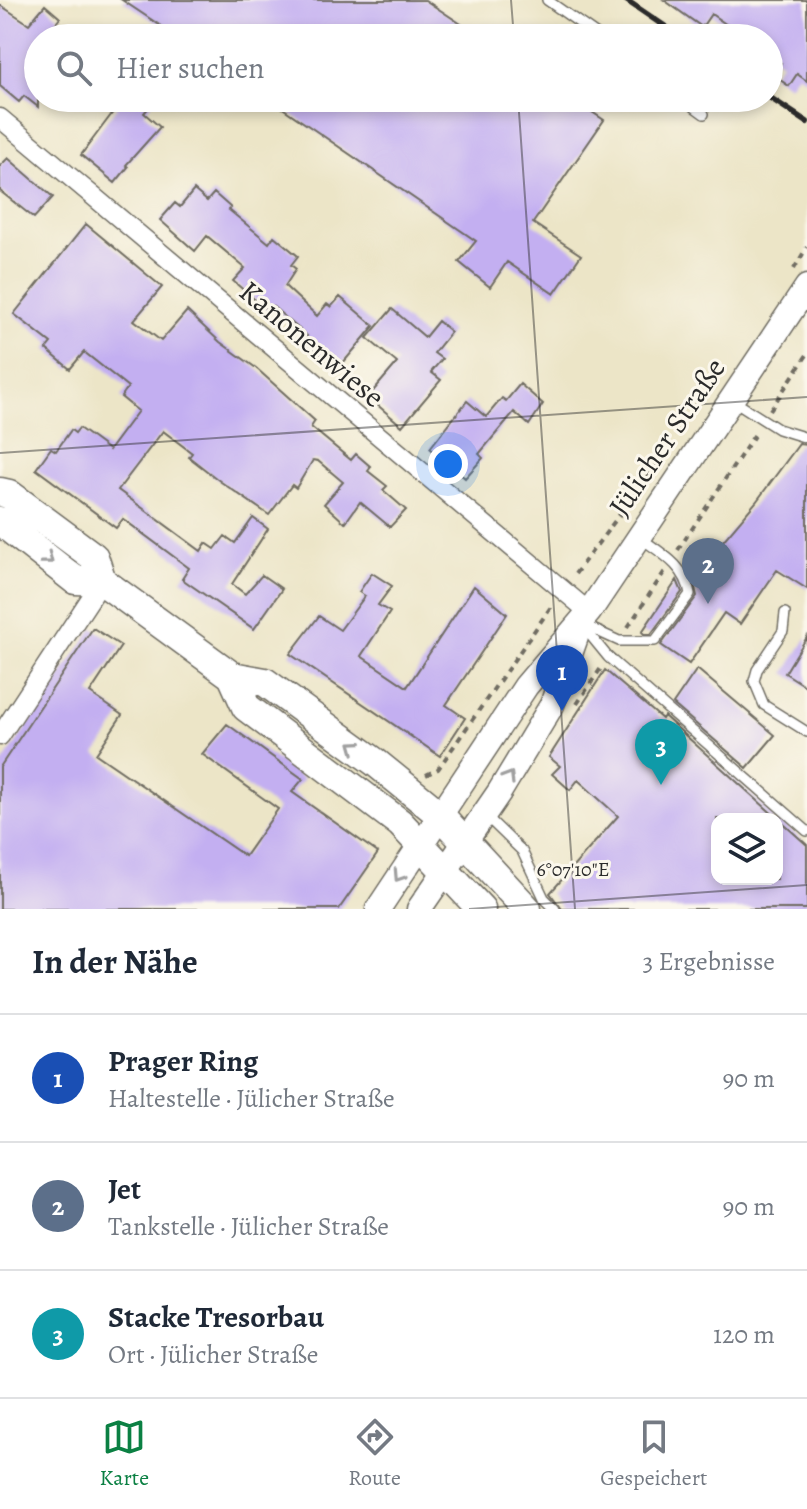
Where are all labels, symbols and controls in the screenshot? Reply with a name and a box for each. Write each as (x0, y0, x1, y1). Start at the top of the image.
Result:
search box (24, 24, 783, 112)
icon: search (52, 46, 96, 90)
text: Hier suchen (116, 48, 265, 88)
street label: Kanonenwiese (231, 271, 393, 417)
street label: Jülicher Straße (599, 350, 735, 524)
your location (428, 444, 468, 484)
pin: 2 (682, 538, 734, 604)
one-way arrow (39, 549, 54, 563)
pin: 1 (536, 645, 588, 711)
pin: 3 (635, 719, 687, 785)
one-way arrow (348, 741, 362, 756)
one-way arrow (499, 771, 515, 786)
map controls (711, 813, 783, 885)
button: layers (711, 813, 783, 885)
text: 6°07'10"E (536, 856, 610, 883)
one-way arrow (394, 867, 409, 882)
text: In der Nähe (32, 938, 198, 985)
text: 3 Ergebnisse (642, 944, 775, 979)
text: Prager Ring (108, 1041, 258, 1081)
text: 1 (53, 1061, 63, 1096)
text: 90 m (723, 1061, 775, 1096)
text: Haltestelle · Jülicher Straße (108, 1081, 395, 1116)
text: Jet (108, 1169, 141, 1209)
text: 2 (52, 1189, 64, 1224)
text: 90 m (723, 1189, 775, 1224)
text: Tankstelle · Jülicher Straße (108, 1209, 389, 1244)
text: Stacke Tresorbau (108, 1297, 324, 1337)
text: 3 (52, 1317, 64, 1352)
text: 120 m (713, 1317, 775, 1352)
text: Ort · Jülicher Straße (108, 1337, 318, 1372)
tab: Karte (100, 1415, 149, 1493)
tab: Route (348, 1415, 401, 1493)
tab: Gespeichert (600, 1415, 707, 1493)

